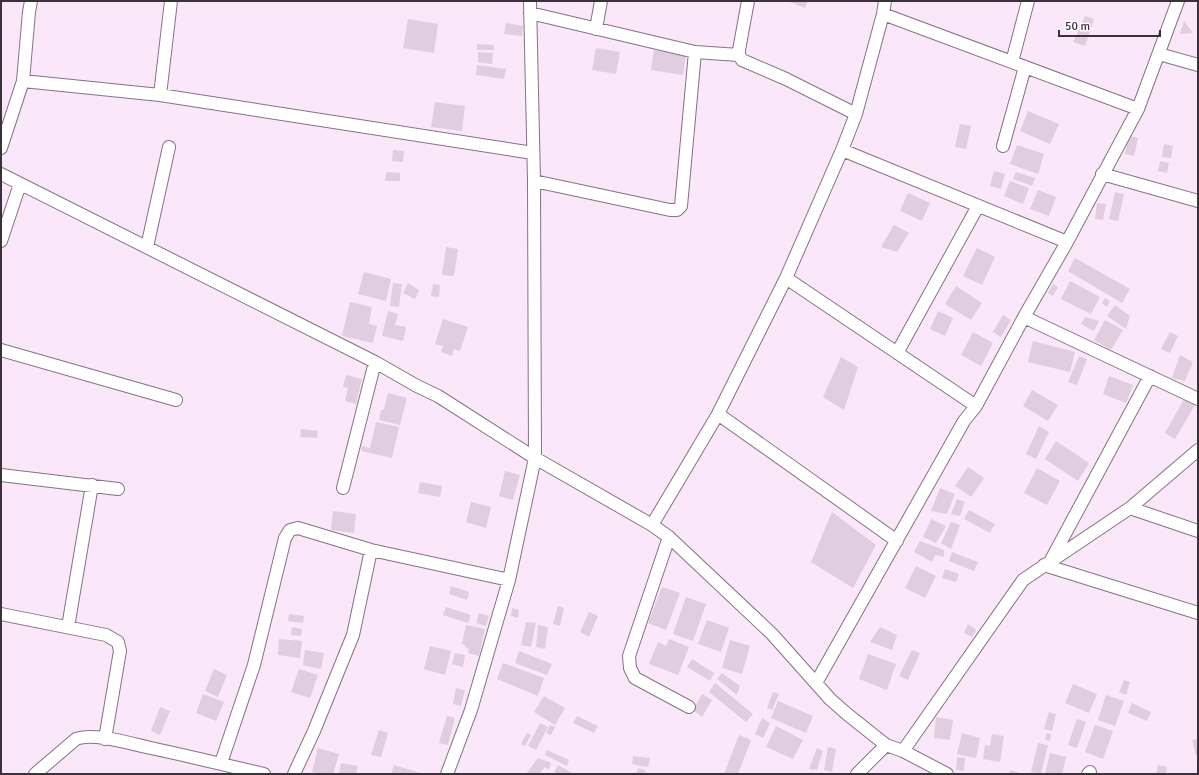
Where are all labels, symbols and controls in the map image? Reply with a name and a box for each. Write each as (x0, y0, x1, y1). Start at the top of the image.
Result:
scale bar (1059, 12, 1160, 38)
text: 50 m (1065, 19, 1090, 34)

